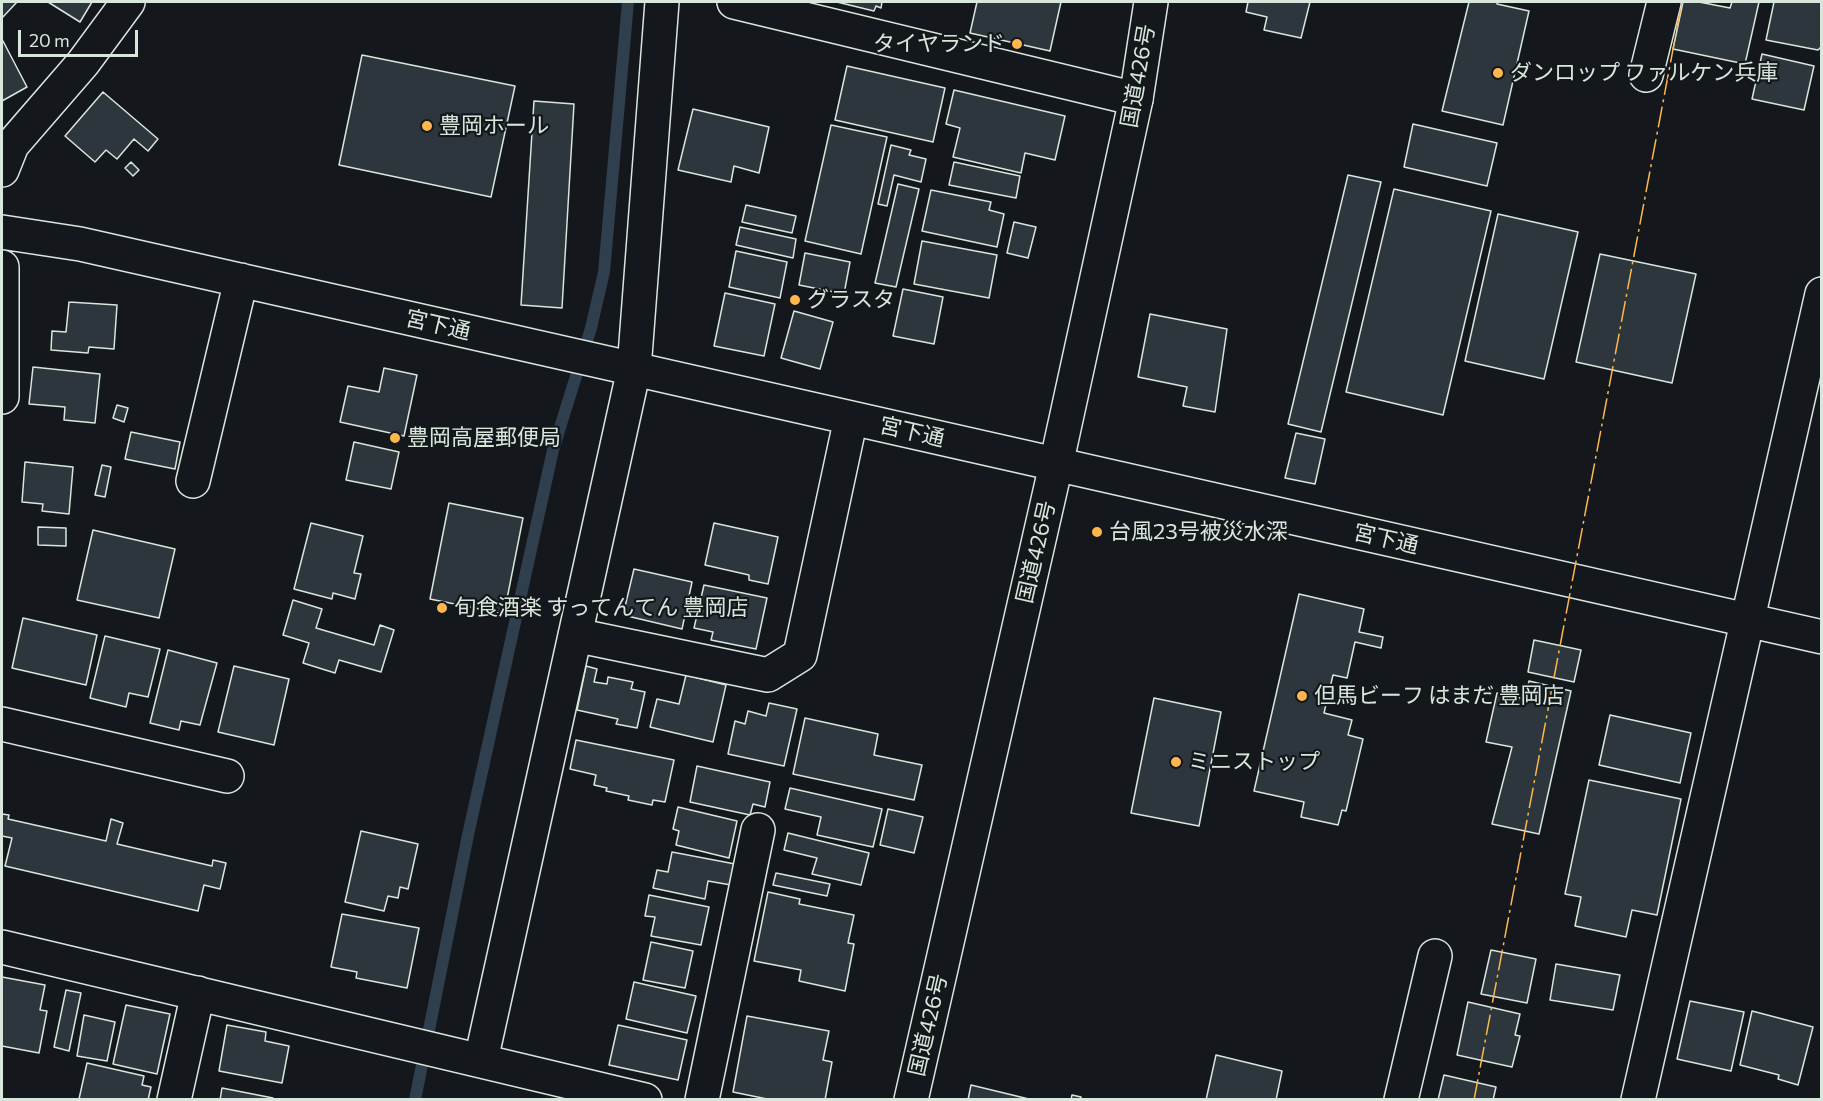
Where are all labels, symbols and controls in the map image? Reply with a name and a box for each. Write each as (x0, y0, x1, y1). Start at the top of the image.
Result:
scale bar (21, 18, 141, 56)
street label: 国道426号 (1116, 22, 1160, 130)
text: 20 m (29, 29, 70, 51)
place label: タイヤランド (873, 31, 1005, 57)
marker: タイヤランド (1010, 37, 1024, 51)
place label: ダンロップ ファルケン兵庫 (1510, 60, 1778, 86)
marker: ダンロップ ファルケン兵庫 (1491, 66, 1505, 80)
place label: 豊岡ホール (439, 113, 549, 139)
marker: 豊岡ホール (420, 119, 434, 133)
place label: グラスタ (807, 287, 895, 313)
marker: グラスタ (788, 293, 802, 307)
street label: 宮下通 (403, 305, 473, 345)
street label: 宮下通 (877, 412, 947, 452)
place label: 豊岡高屋郵便局 (407, 425, 561, 451)
marker: 豊岡高屋郵便局 (388, 431, 402, 445)
street label: 国道426号 (1011, 498, 1061, 606)
place label: 台風23号被災水深 (1109, 519, 1288, 545)
street label: 宮下通 (1351, 519, 1421, 559)
marker: 台風23号被災水深 (1090, 525, 1104, 539)
place label: 旬食酒楽 すってんてん 豊岡店 (454, 595, 748, 621)
marker: 旬食酒楽 すってんてん 豊岡店 (435, 601, 449, 615)
place label: 但馬ビーフ はまだ 豊岡店 (1314, 683, 1564, 709)
marker: 但馬ビーフ はまだ 豊岡店 (1295, 689, 1309, 703)
place label: ミニストップ (1188, 749, 1320, 775)
marker: ミニストップ (1169, 755, 1183, 769)
street label: 国道426号 (903, 971, 953, 1079)

